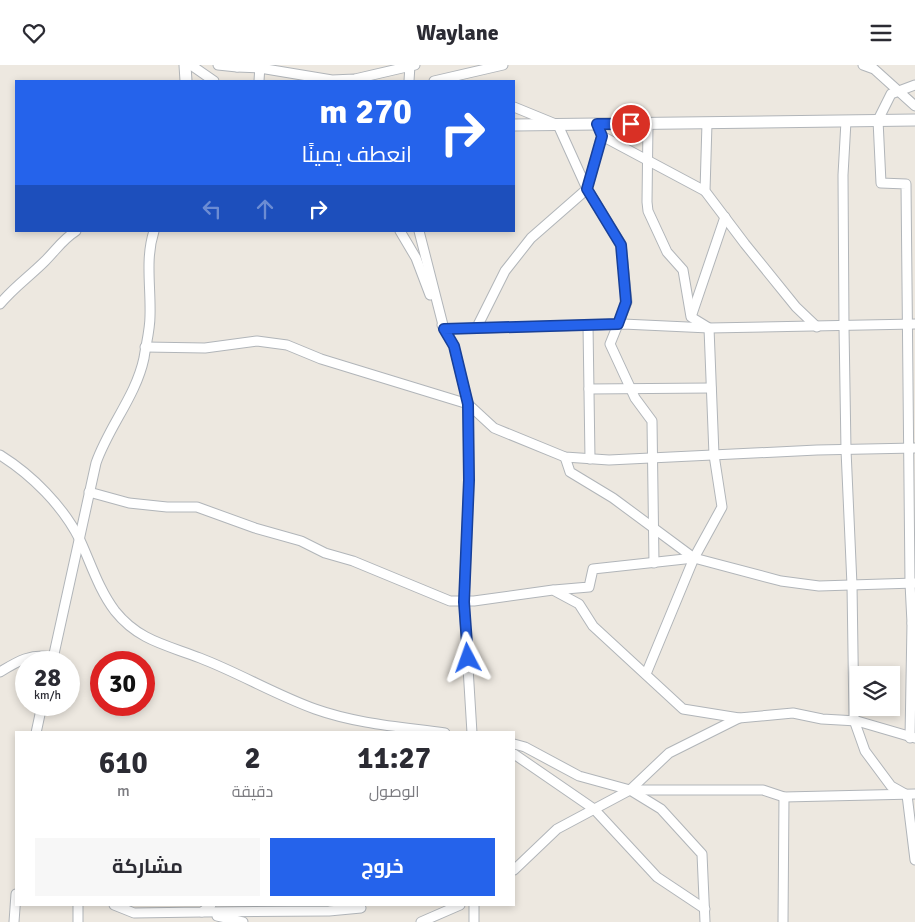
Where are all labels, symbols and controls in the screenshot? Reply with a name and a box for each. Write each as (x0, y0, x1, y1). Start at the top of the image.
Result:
icon: heart (20, 19, 48, 47)
text: Waylane (416, 19, 499, 46)
icon: menu (867, 19, 895, 47)
text: 270 m (319, 90, 412, 133)
icon: right (430, 100, 495, 165)
pin (610, 103, 652, 145)
icon: arrive (617, 110, 645, 138)
text: انعطف يمينًا (302, 141, 412, 168)
icon: left (198, 195, 226, 223)
icon: ahead (251, 195, 279, 223)
icon: right (304, 195, 332, 223)
position arrow (441, 631, 493, 683)
speed limit sign: 30 (90, 651, 155, 716)
text: 28 (34, 662, 61, 693)
map controls (850, 666, 900, 716)
button: layers (850, 666, 900, 716)
text: km/h (34, 688, 61, 703)
text: 2 (244, 740, 261, 777)
text: 11:27 (357, 740, 431, 777)
text: 610 (99, 745, 148, 782)
text: m (117, 781, 130, 801)
text: دقيقة (232, 782, 273, 802)
text: الوصول (369, 782, 420, 802)
button: مشاركة (35, 838, 260, 896)
button: خروج (270, 838, 495, 896)

